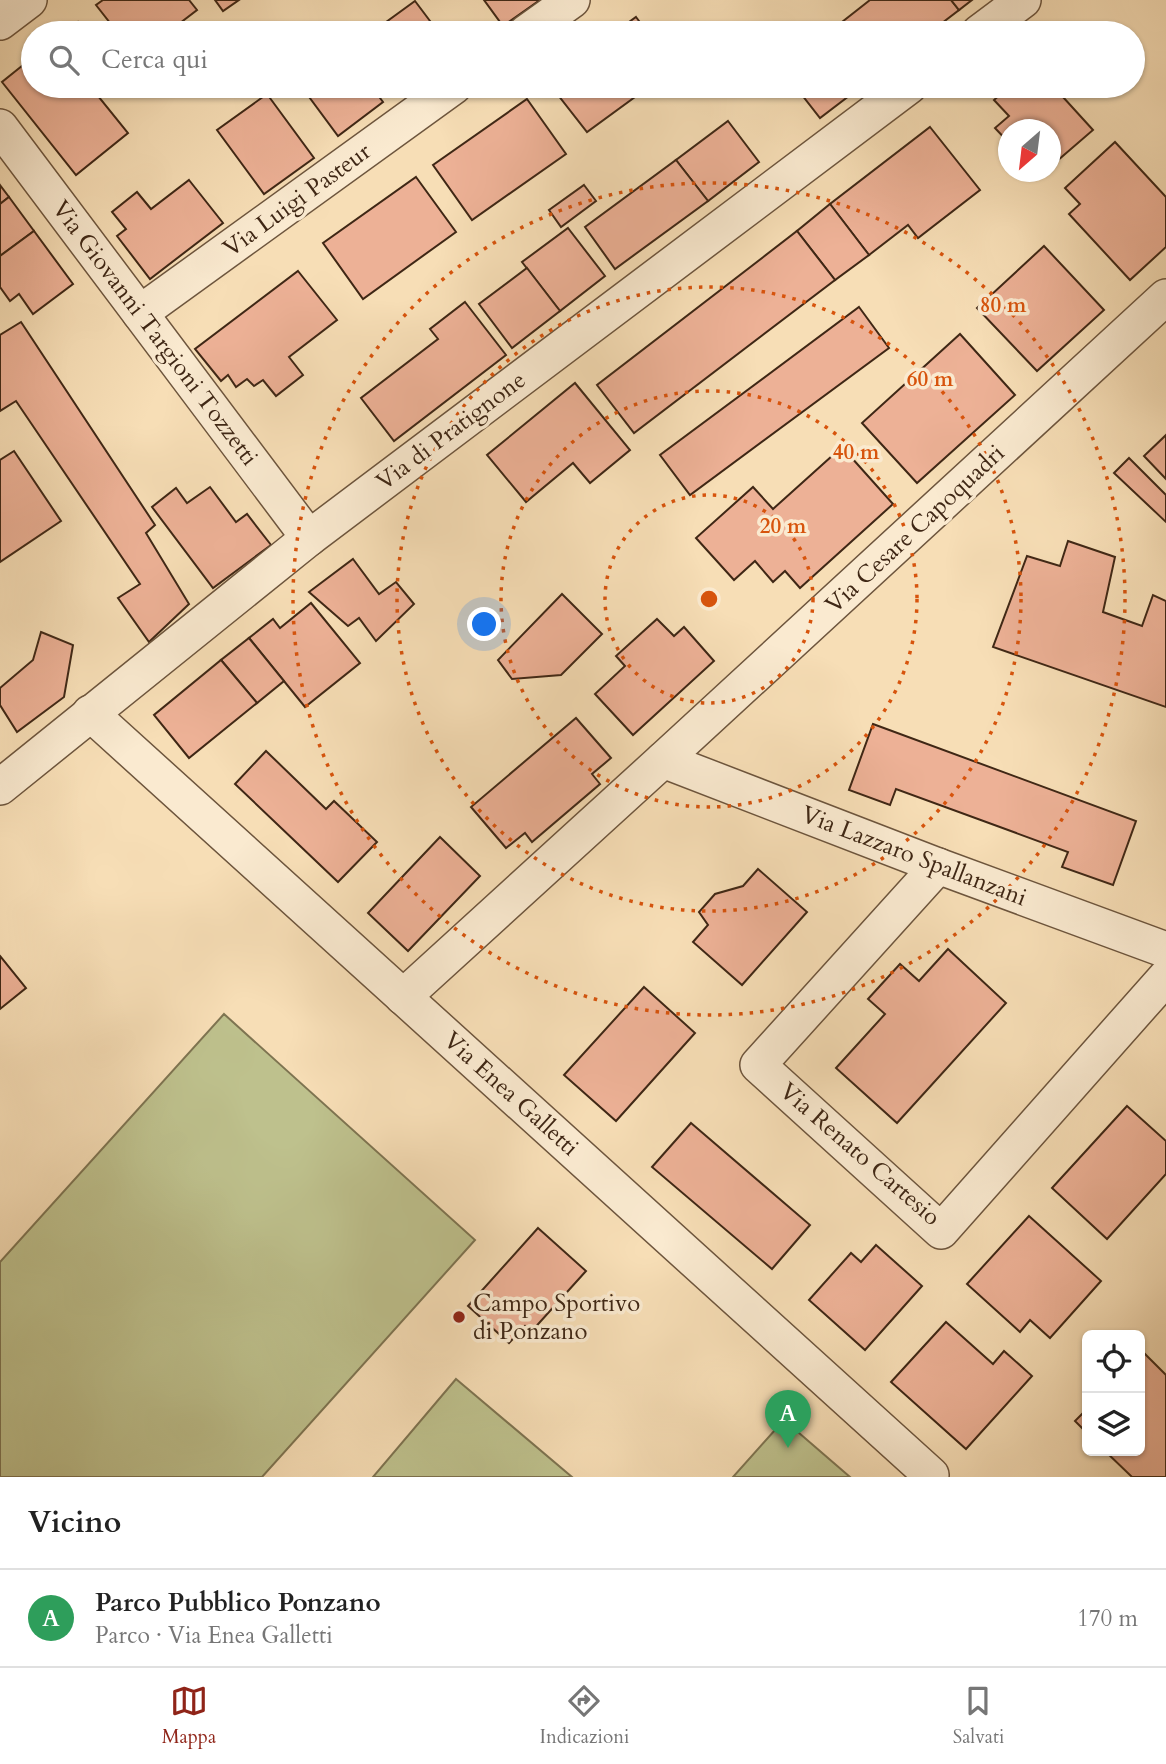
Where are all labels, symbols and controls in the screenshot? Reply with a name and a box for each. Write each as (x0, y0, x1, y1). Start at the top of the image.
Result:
search box (21, 21, 1145, 98)
icon: search (45, 41, 83, 79)
text: Cerca qui (101, 42, 208, 77)
north arrow (998, 119, 1061, 182)
street label: Via Luigi Pasteur (216, 135, 378, 265)
street label: Via Giovanni Targioni Tozzetti (44, 193, 266, 473)
text: 80 m (980, 291, 1027, 320)
street label: Via di Pratignone (369, 364, 533, 498)
text: 60 m (907, 365, 954, 394)
street label: Via Cesare Capoquadri (818, 437, 1012, 621)
text: 40 m (833, 438, 880, 467)
text: 20 m (760, 512, 807, 541)
centre of rings (697, 587, 721, 611)
your location (467, 607, 501, 641)
street label: Via Lazzaro Spallanzani (797, 798, 1032, 914)
street label: Via Enea Galletti (436, 1024, 586, 1164)
street label: Via Renato Cartesio (772, 1075, 948, 1233)
place label: Campo Sportivo di Ponzano (473, 1287, 640, 1348)
marker: Campo Sportivo di Ponzano (451, 1309, 467, 1325)
map controls (1082, 1330, 1145, 1456)
button: locate (1082, 1330, 1145, 1393)
pin: A (765, 1390, 811, 1448)
button: layers (1082, 1393, 1145, 1456)
text: Vicino (28, 1502, 121, 1543)
text: Parco Pubblico Ponzano (95, 1585, 381, 1620)
text: A (42, 1603, 60, 1634)
text: 170 m (1077, 1603, 1138, 1634)
text: Parco · Via Enea Galletti (95, 1620, 333, 1651)
tab: Mappa (162, 1682, 216, 1750)
tab: Indicazioni (539, 1682, 629, 1750)
tab: Salvati (953, 1682, 1004, 1750)

